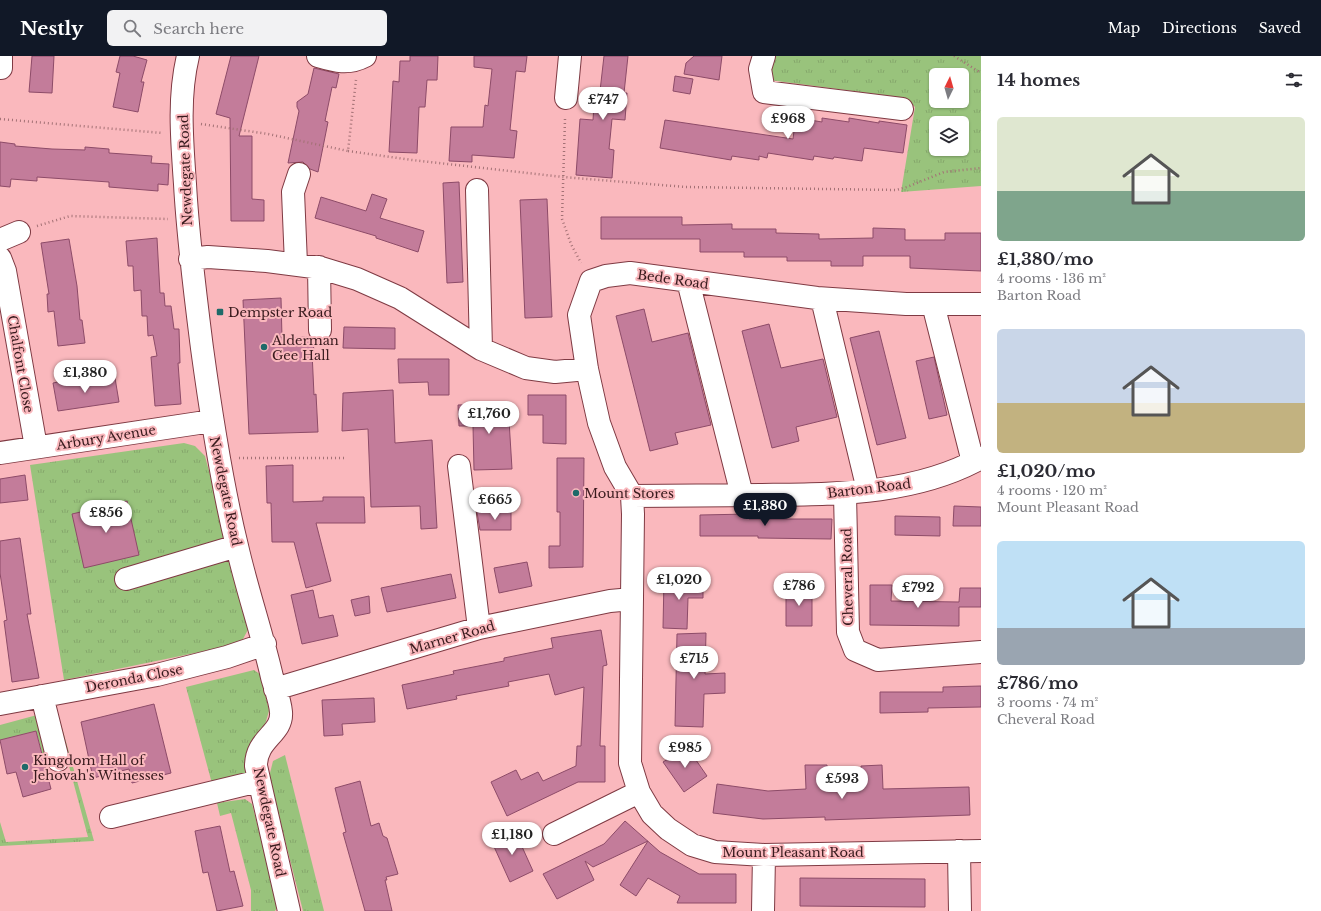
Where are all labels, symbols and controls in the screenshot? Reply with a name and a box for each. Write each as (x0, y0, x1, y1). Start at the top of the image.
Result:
search box (107, 10, 387, 46)
text: Nestly (20, 17, 83, 40)
icon: search (121, 17, 143, 39)
text: Search here (153, 19, 244, 38)
text: Map (1108, 19, 1140, 37)
text: Directions (1162, 19, 1237, 37)
text: Saved (1259, 19, 1301, 37)
north arrow (929, 68, 969, 108)
map controls (929, 68, 969, 156)
icon: filters (1283, 69, 1305, 91)
text: 14 homes (997, 70, 1080, 91)
pin: £747 (579, 87, 627, 121)
text: £747 (587, 91, 619, 108)
pin: £968 (764, 106, 812, 140)
text: £968 (771, 110, 805, 127)
street label: Newdegate Road (175, 114, 196, 226)
button: layers (929, 116, 969, 156)
icon: home (1115, 143, 1187, 215)
text: £1,380/mo (997, 249, 1094, 270)
street label: Bede Road (636, 266, 710, 293)
text: 4 rooms · 136 m² (997, 270, 1106, 287)
text: Barton Road (997, 287, 1081, 304)
place label: Dempster Road (228, 304, 332, 321)
marker: Dempster Road (215, 307, 225, 317)
street label: Chalfont Close (4, 314, 37, 414)
place label: Alderman Gee Hall (271, 332, 339, 364)
marker: Alderman Gee Hall (259, 342, 269, 352)
icon: home (1115, 355, 1187, 427)
pin: £1,380 (52, 360, 118, 394)
text: £1,380 (63, 364, 107, 381)
pin: £1,760 (456, 401, 522, 435)
text: £1,760 (467, 405, 511, 422)
street label: Arbury Avenue (54, 421, 157, 454)
street label: Newdegate Road (206, 435, 245, 548)
text: £1,020/mo (997, 461, 1095, 482)
street label: Barton Road (826, 475, 912, 502)
text: 4 rooms · 120 m² (997, 482, 1107, 499)
place label: Mount Stores (584, 485, 674, 502)
pin: £665 (471, 487, 519, 521)
marker: Mount Stores (571, 488, 581, 498)
text: £665 (478, 491, 512, 508)
pin: £1,380 (732, 493, 798, 527)
text: £1,380 (743, 497, 787, 514)
text: Mount Pleasant Road (997, 499, 1139, 516)
pin: £856 (82, 500, 130, 534)
text: £856 (89, 504, 123, 521)
street label: Cheveral Road (838, 528, 857, 626)
pin: £1,020 (646, 567, 712, 601)
icon: home (1115, 567, 1187, 639)
text: £1,020 (656, 571, 702, 588)
pin: £786 (775, 573, 823, 607)
pin: £792 (894, 575, 942, 609)
text: £786 (783, 577, 815, 594)
text: £792 (901, 579, 935, 596)
street label: Marner Road (407, 617, 497, 658)
pin: £715 (670, 646, 718, 680)
text: £715 (679, 650, 709, 667)
street label: Deronda Close (84, 661, 184, 696)
text: £786/mo (997, 673, 1078, 694)
text: 3 rooms · 74 m² (997, 694, 1098, 711)
text: Cheveral Road (997, 711, 1095, 728)
pin: £985 (661, 735, 709, 769)
text: £985 (668, 739, 702, 756)
place label: Kingdom Hall of Jehovah's Witnesses (31, 752, 164, 784)
marker: Kingdom Hall of Jehovah's Witnesses (20, 762, 30, 772)
street label: Newdegate Road (250, 766, 289, 879)
pin: £593 (818, 766, 866, 800)
text: £593 (825, 770, 859, 787)
pin: £1,180 (479, 822, 545, 856)
text: £1,180 (491, 826, 533, 843)
street label: Mount Pleasant Road (722, 844, 864, 861)

